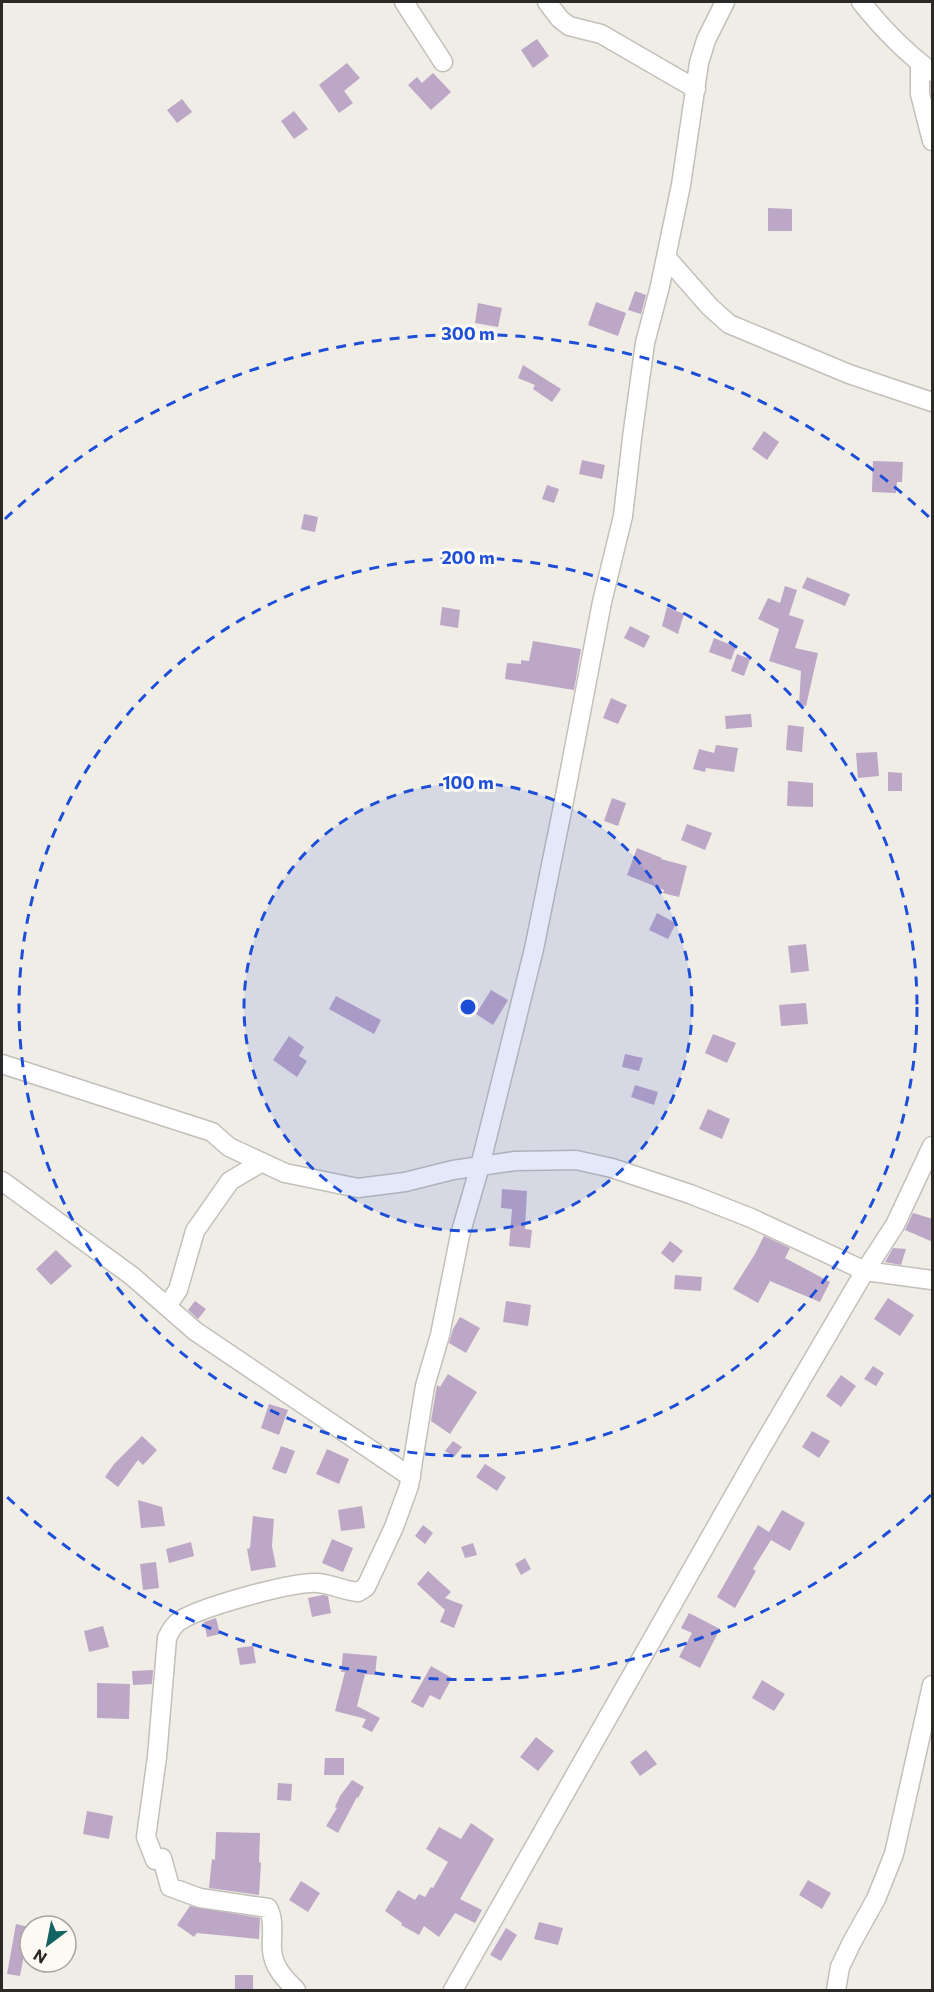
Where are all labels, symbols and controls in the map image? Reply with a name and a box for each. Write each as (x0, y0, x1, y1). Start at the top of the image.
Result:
text: 300 m (441, 322, 495, 344)
text: 200 m (441, 546, 495, 568)
text: 100 m (442, 771, 494, 793)
centre of rings (458, 997, 478, 1017)
north arrow (18, 1914, 78, 1974)
text: N (30, 1946, 50, 1968)

